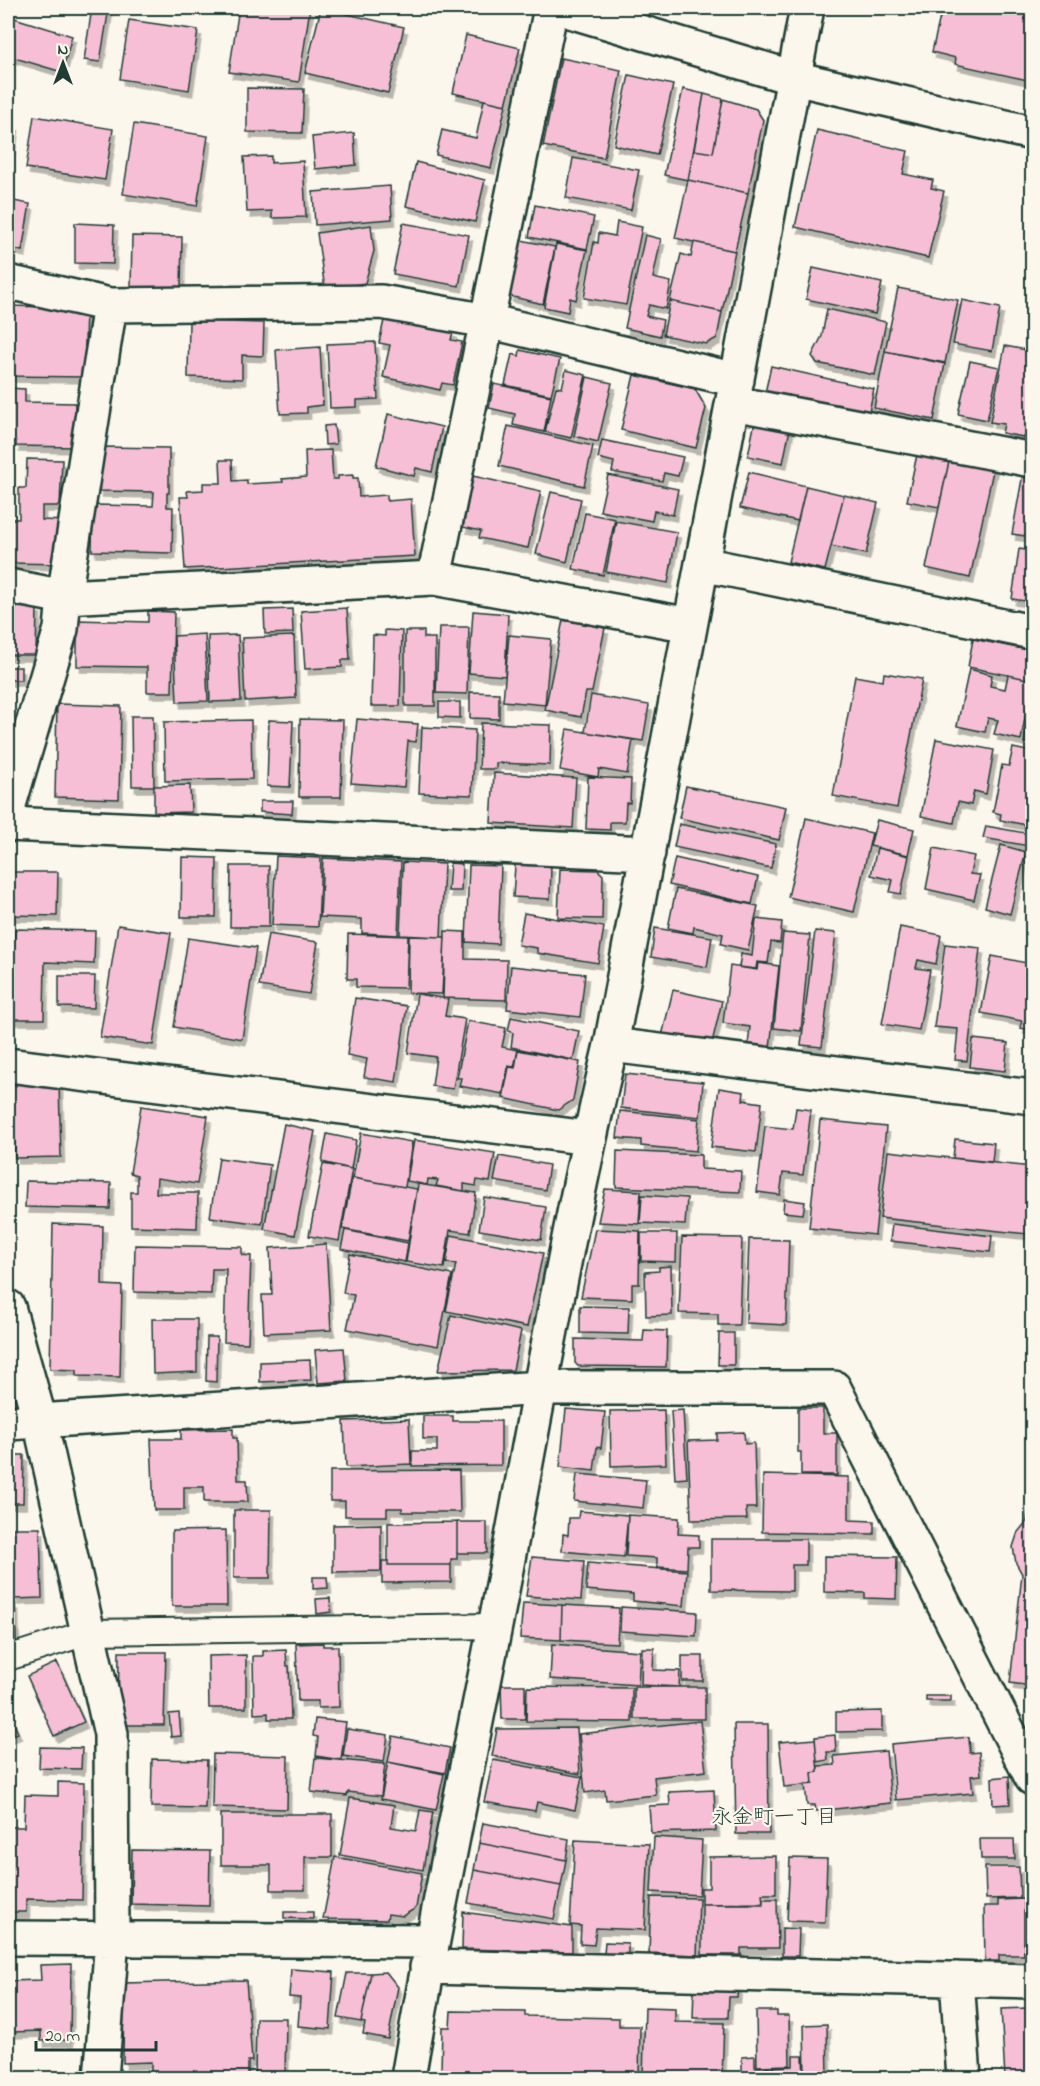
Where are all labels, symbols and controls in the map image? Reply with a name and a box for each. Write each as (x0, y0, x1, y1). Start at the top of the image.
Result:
north arrow (33, 33, 93, 93)
text: N (58, 38, 69, 62)
district label: 永金町一丁目 (711, 1803, 837, 1833)
scale bar (36, 2014, 156, 2052)
text: 20 m (45, 2024, 80, 2050)

